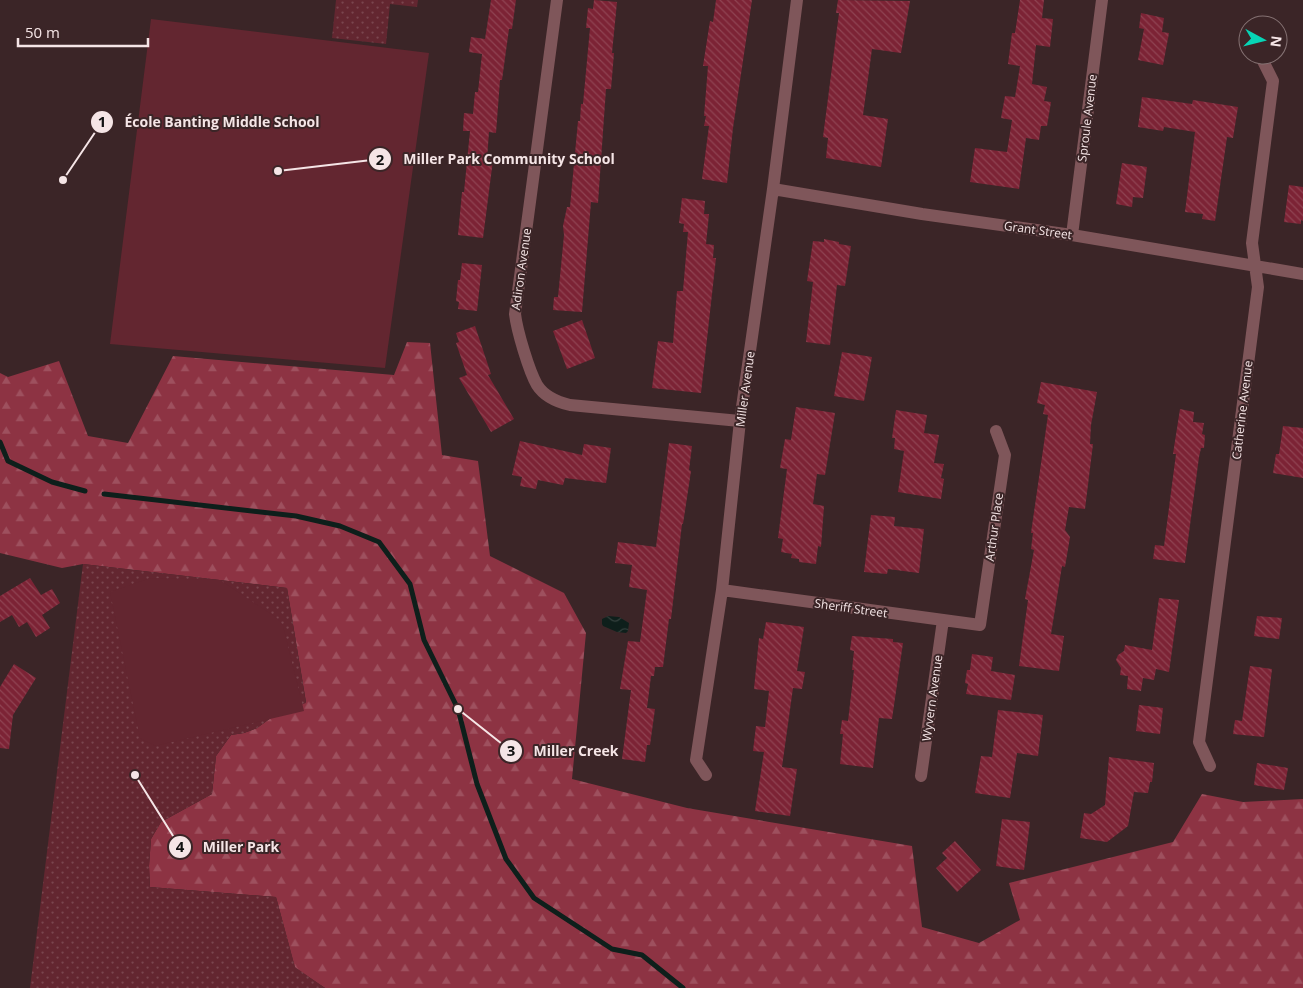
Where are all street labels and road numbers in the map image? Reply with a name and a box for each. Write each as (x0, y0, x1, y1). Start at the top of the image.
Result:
street label: Sproule Avenue (1073, 73, 1101, 163)
street label: Grant Street (1003, 217, 1073, 243)
street label: Adiron Avenue (507, 227, 535, 311)
street label: Miller Avenue (731, 350, 759, 428)
street label: Catherine Avenue (1227, 359, 1257, 460)
street label: Arthur Place (981, 491, 1007, 562)
street label: Sheriff Street (814, 594, 888, 622)
street label: Wyvern Avenue (918, 653, 947, 742)

